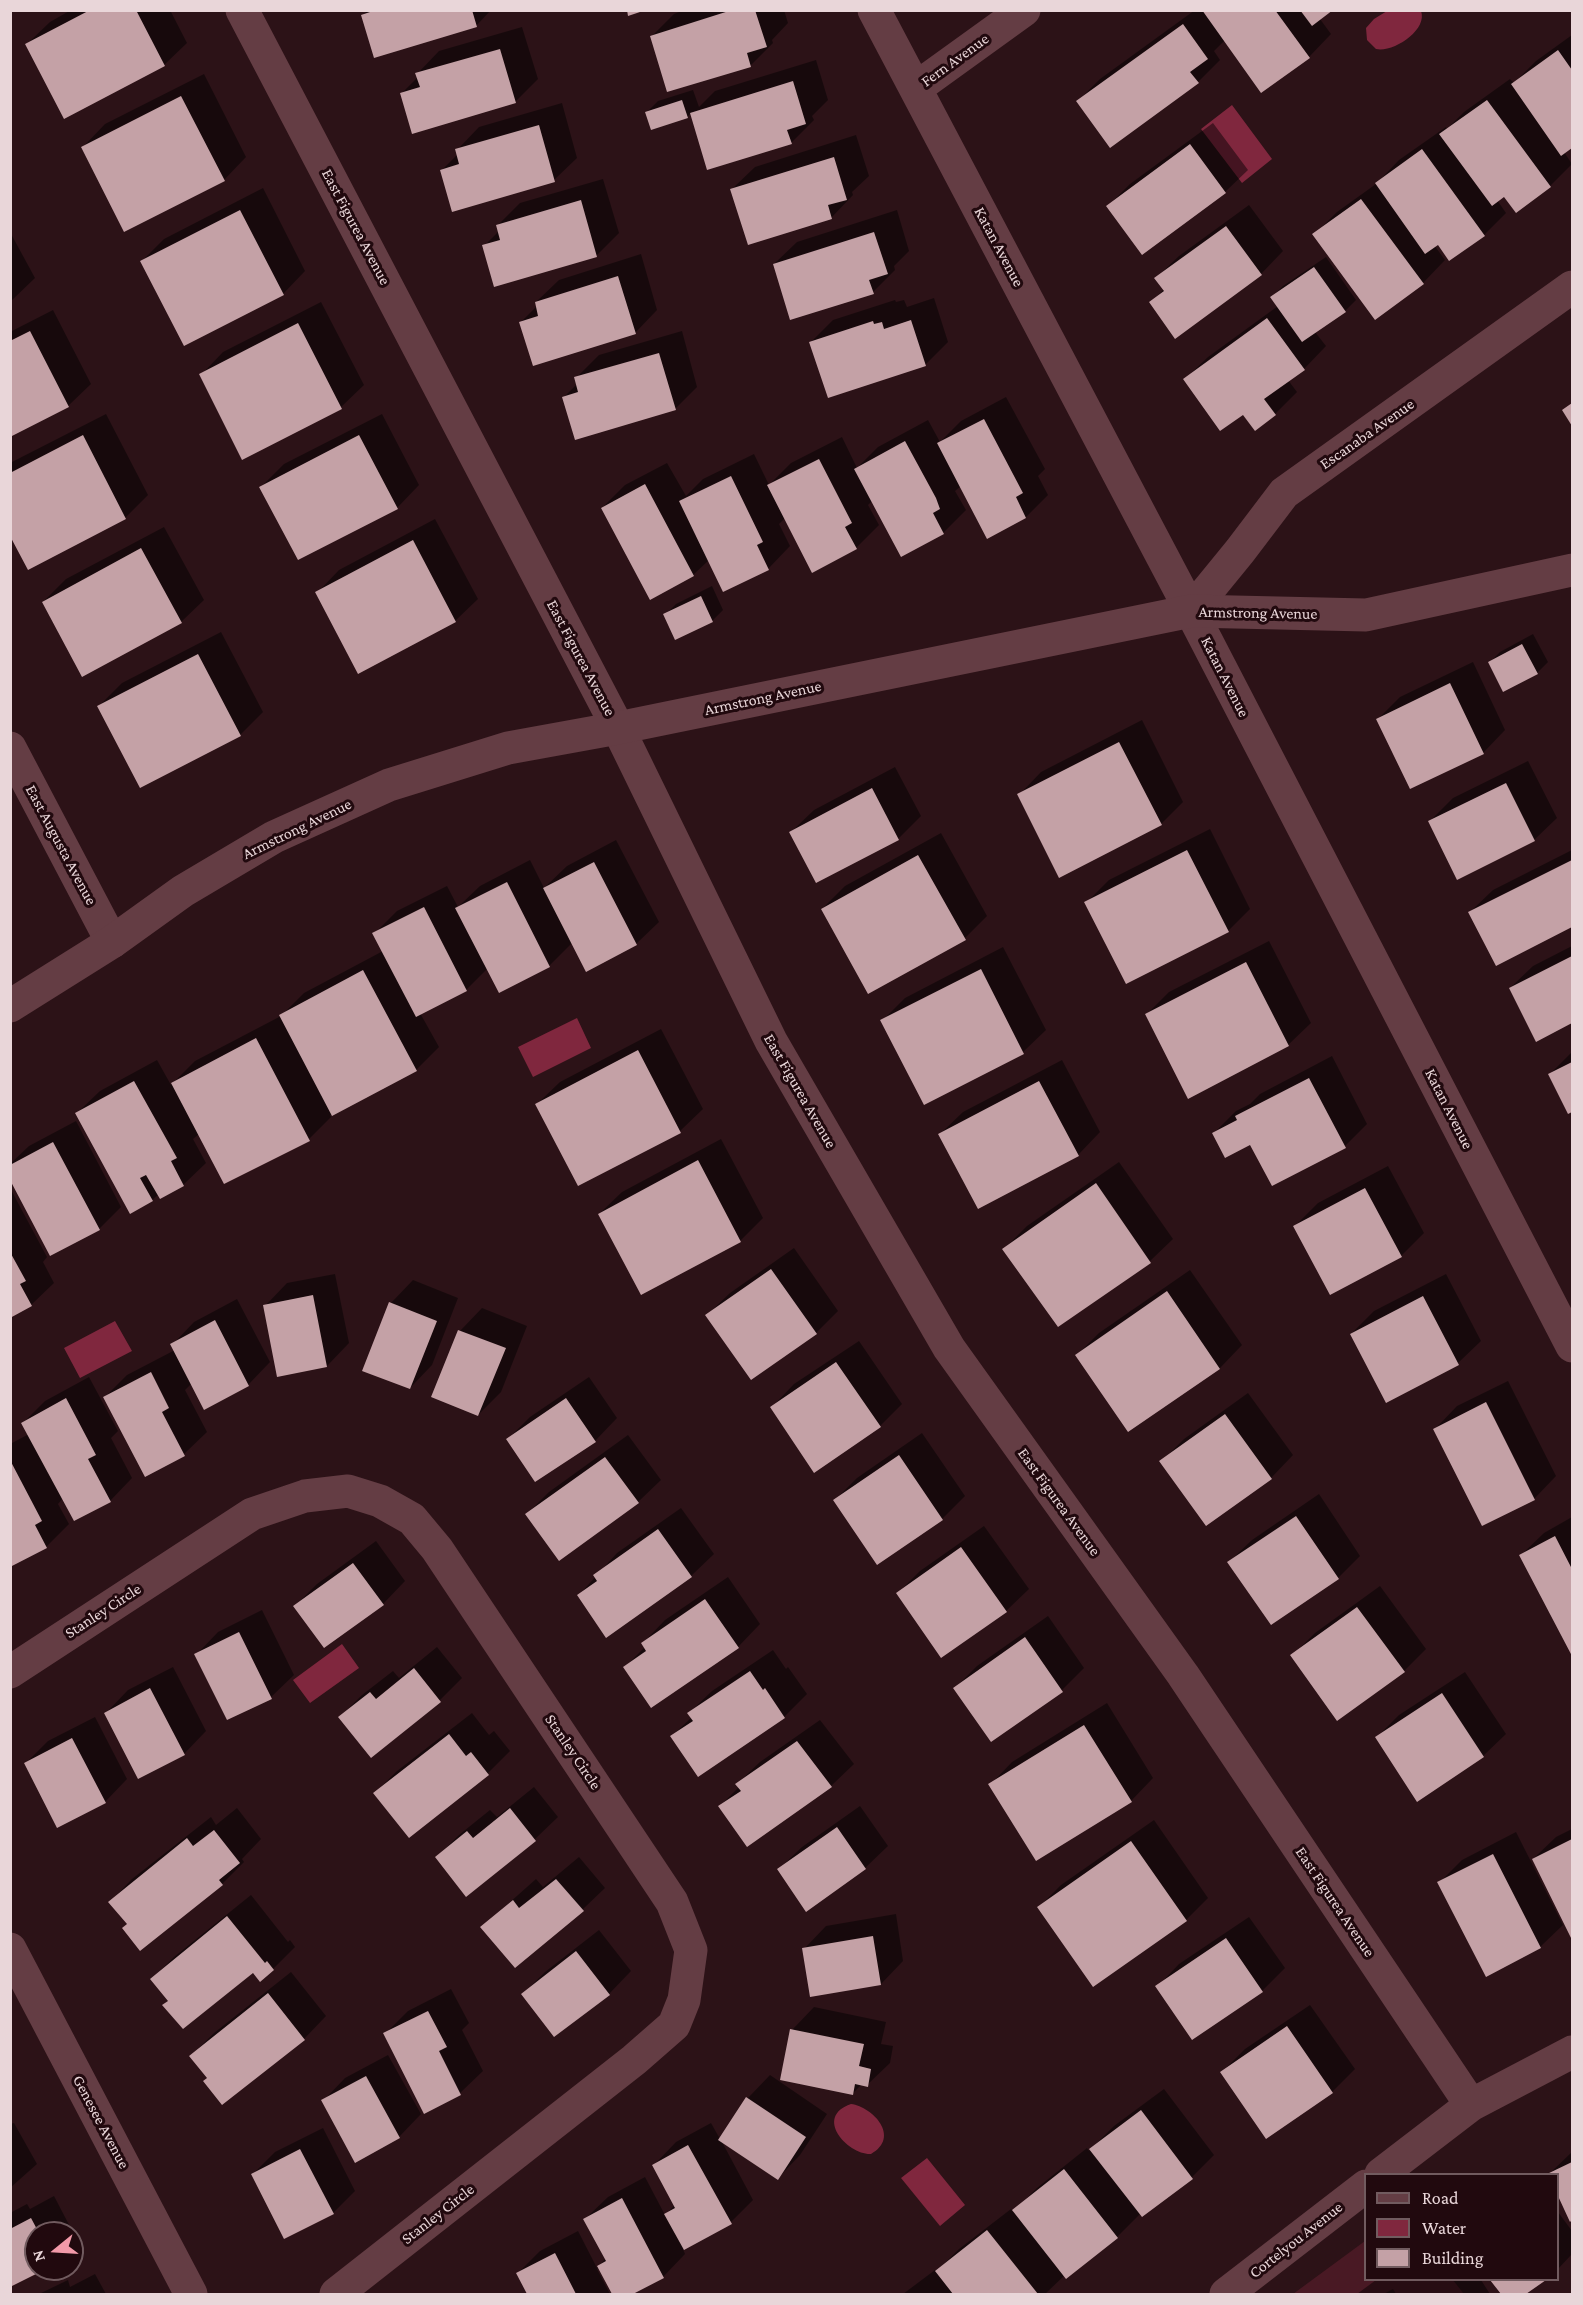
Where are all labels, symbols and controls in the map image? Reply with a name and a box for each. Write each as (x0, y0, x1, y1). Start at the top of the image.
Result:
street label: Fern Avenue (917, 29, 993, 91)
street label: East Figurea Avenue (317, 166, 395, 288)
street label: Katan Avenue (970, 204, 1028, 290)
street label: Escanaba Avenue (1316, 394, 1418, 474)
street label: East Figurea Avenue (542, 597, 620, 719)
street label: Armstrong Avenue (1198, 602, 1318, 624)
street label: Katan Avenue (1197, 634, 1253, 720)
street label: Armstrong Avenue (703, 676, 823, 720)
street label: East Augusta Avenue (21, 782, 101, 908)
street label: Armstrong Avenue (239, 794, 355, 864)
street label: East Figurea Avenue (759, 1030, 841, 1152)
street label: Katan Avenue (1421, 1066, 1477, 1152)
street label: East Figurea Avenue (1013, 1444, 1105, 1560)
street label: Stanley Circle (61, 1579, 145, 1643)
street label: Stanley Circle (541, 1711, 605, 1793)
street label: East Figurea Avenue (1291, 1843, 1379, 1961)
street label: Genesee Avenue (68, 2072, 134, 2172)
legend (1364, 2173, 1559, 2281)
street label: Stanley Circle (398, 2180, 478, 2248)
text: Road (1422, 2188, 1459, 2208)
street label: Cortelyou Avenue (1245, 2198, 1347, 2282)
text: Water (1422, 2218, 1466, 2238)
north arrow (24, 2221, 84, 2281)
text: N (29, 2248, 48, 2264)
text: Building (1422, 2248, 1483, 2268)

